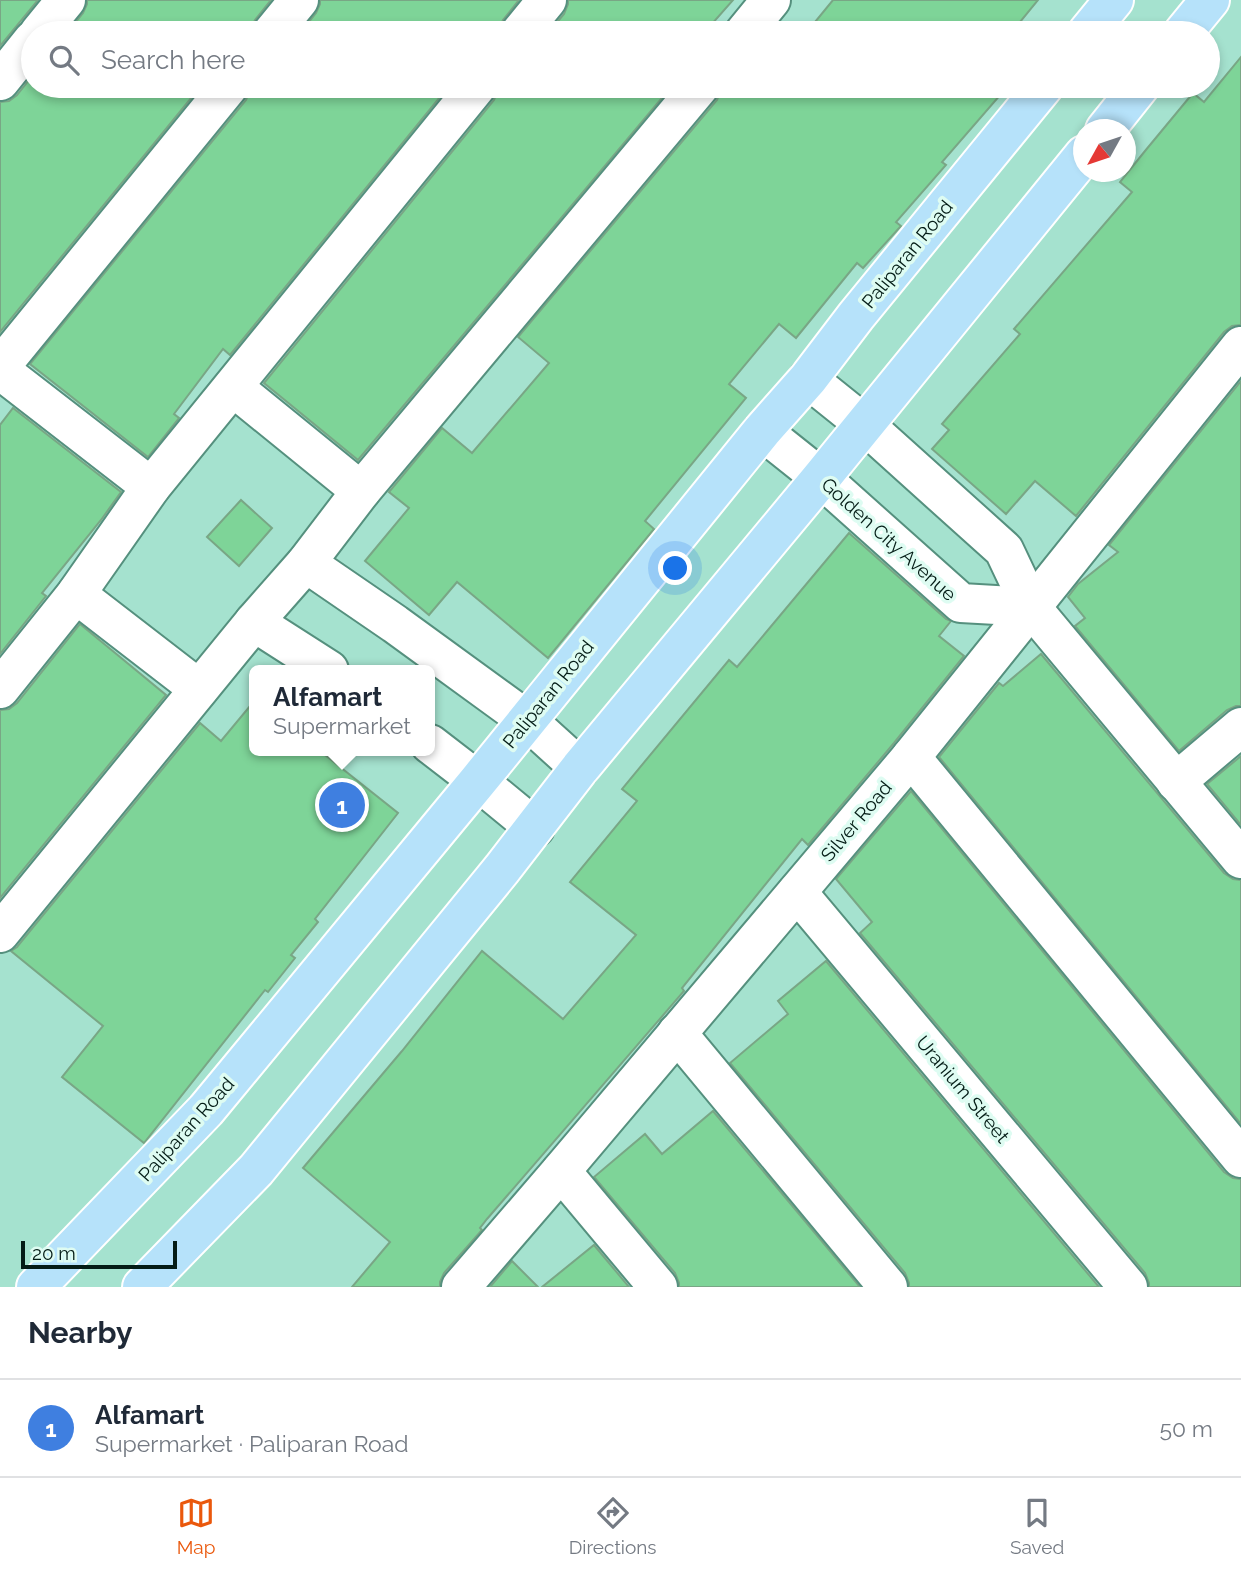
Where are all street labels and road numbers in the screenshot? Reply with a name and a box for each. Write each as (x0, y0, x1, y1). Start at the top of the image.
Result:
street label: Paliparan Road (857, 196, 957, 312)
street label: Golden City Avenue (817, 473, 961, 605)
street label: Paliparan Road (498, 636, 598, 752)
street label: Silver Road (816, 776, 896, 866)
street label: Uranium Street (912, 1031, 1014, 1147)
street label: Paliparan Road (134, 1073, 238, 1185)

